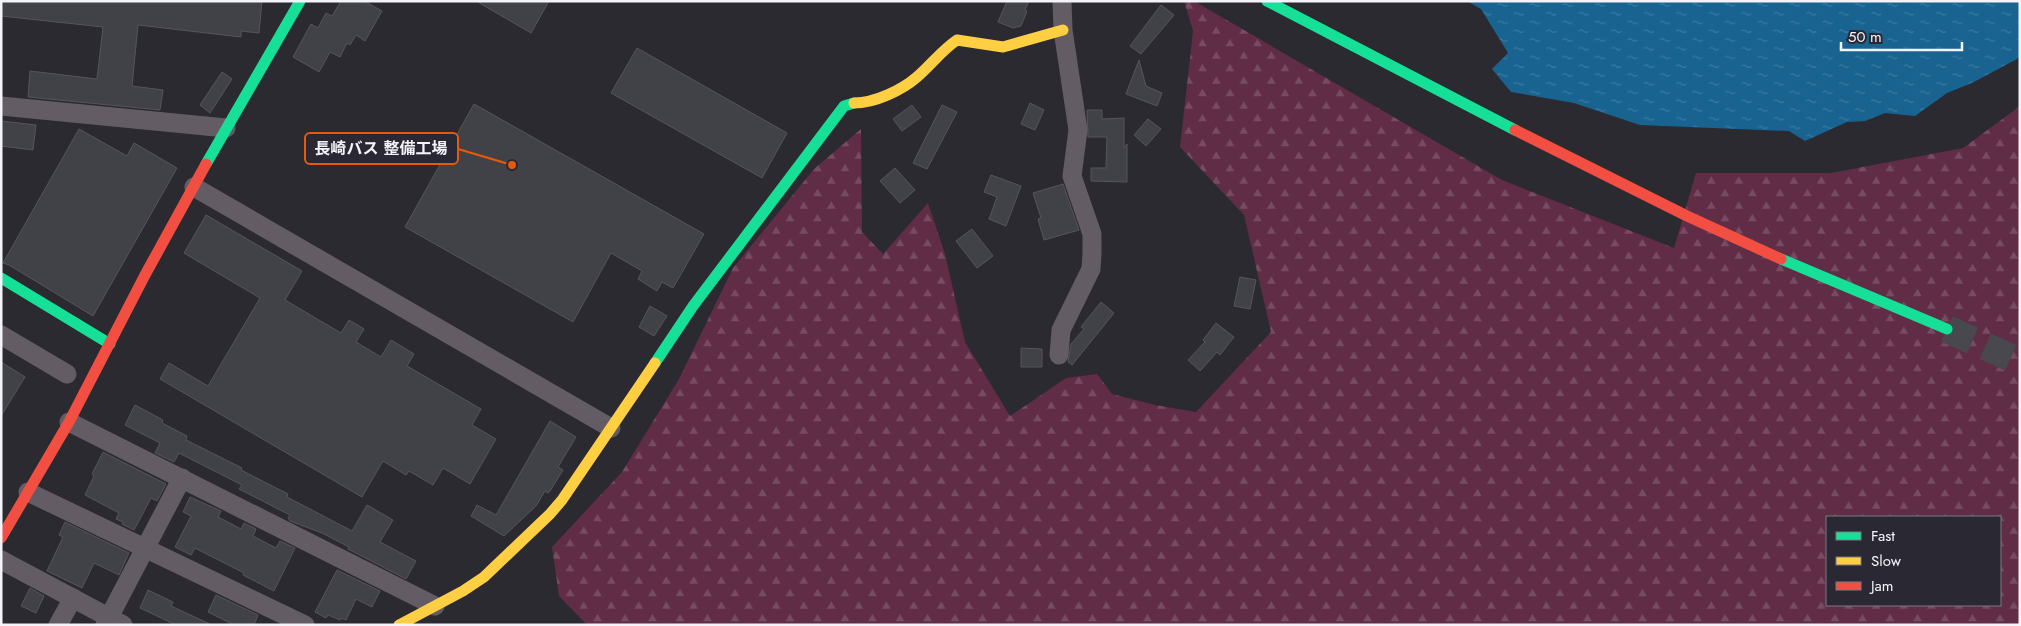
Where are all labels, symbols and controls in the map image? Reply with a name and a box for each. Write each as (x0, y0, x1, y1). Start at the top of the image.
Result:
scale bar (1841, 20, 1962, 52)
text: 50 m (1848, 26, 1882, 48)
callout: 長崎バス 整備工場 (305, 133, 458, 164)
text: 長崎バス 整備工場 (315, 137, 447, 160)
legend (1826, 516, 2001, 606)
text: Fast (1871, 525, 1895, 547)
text: Slow (1871, 550, 1902, 572)
text: Jam (1869, 575, 1894, 597)

